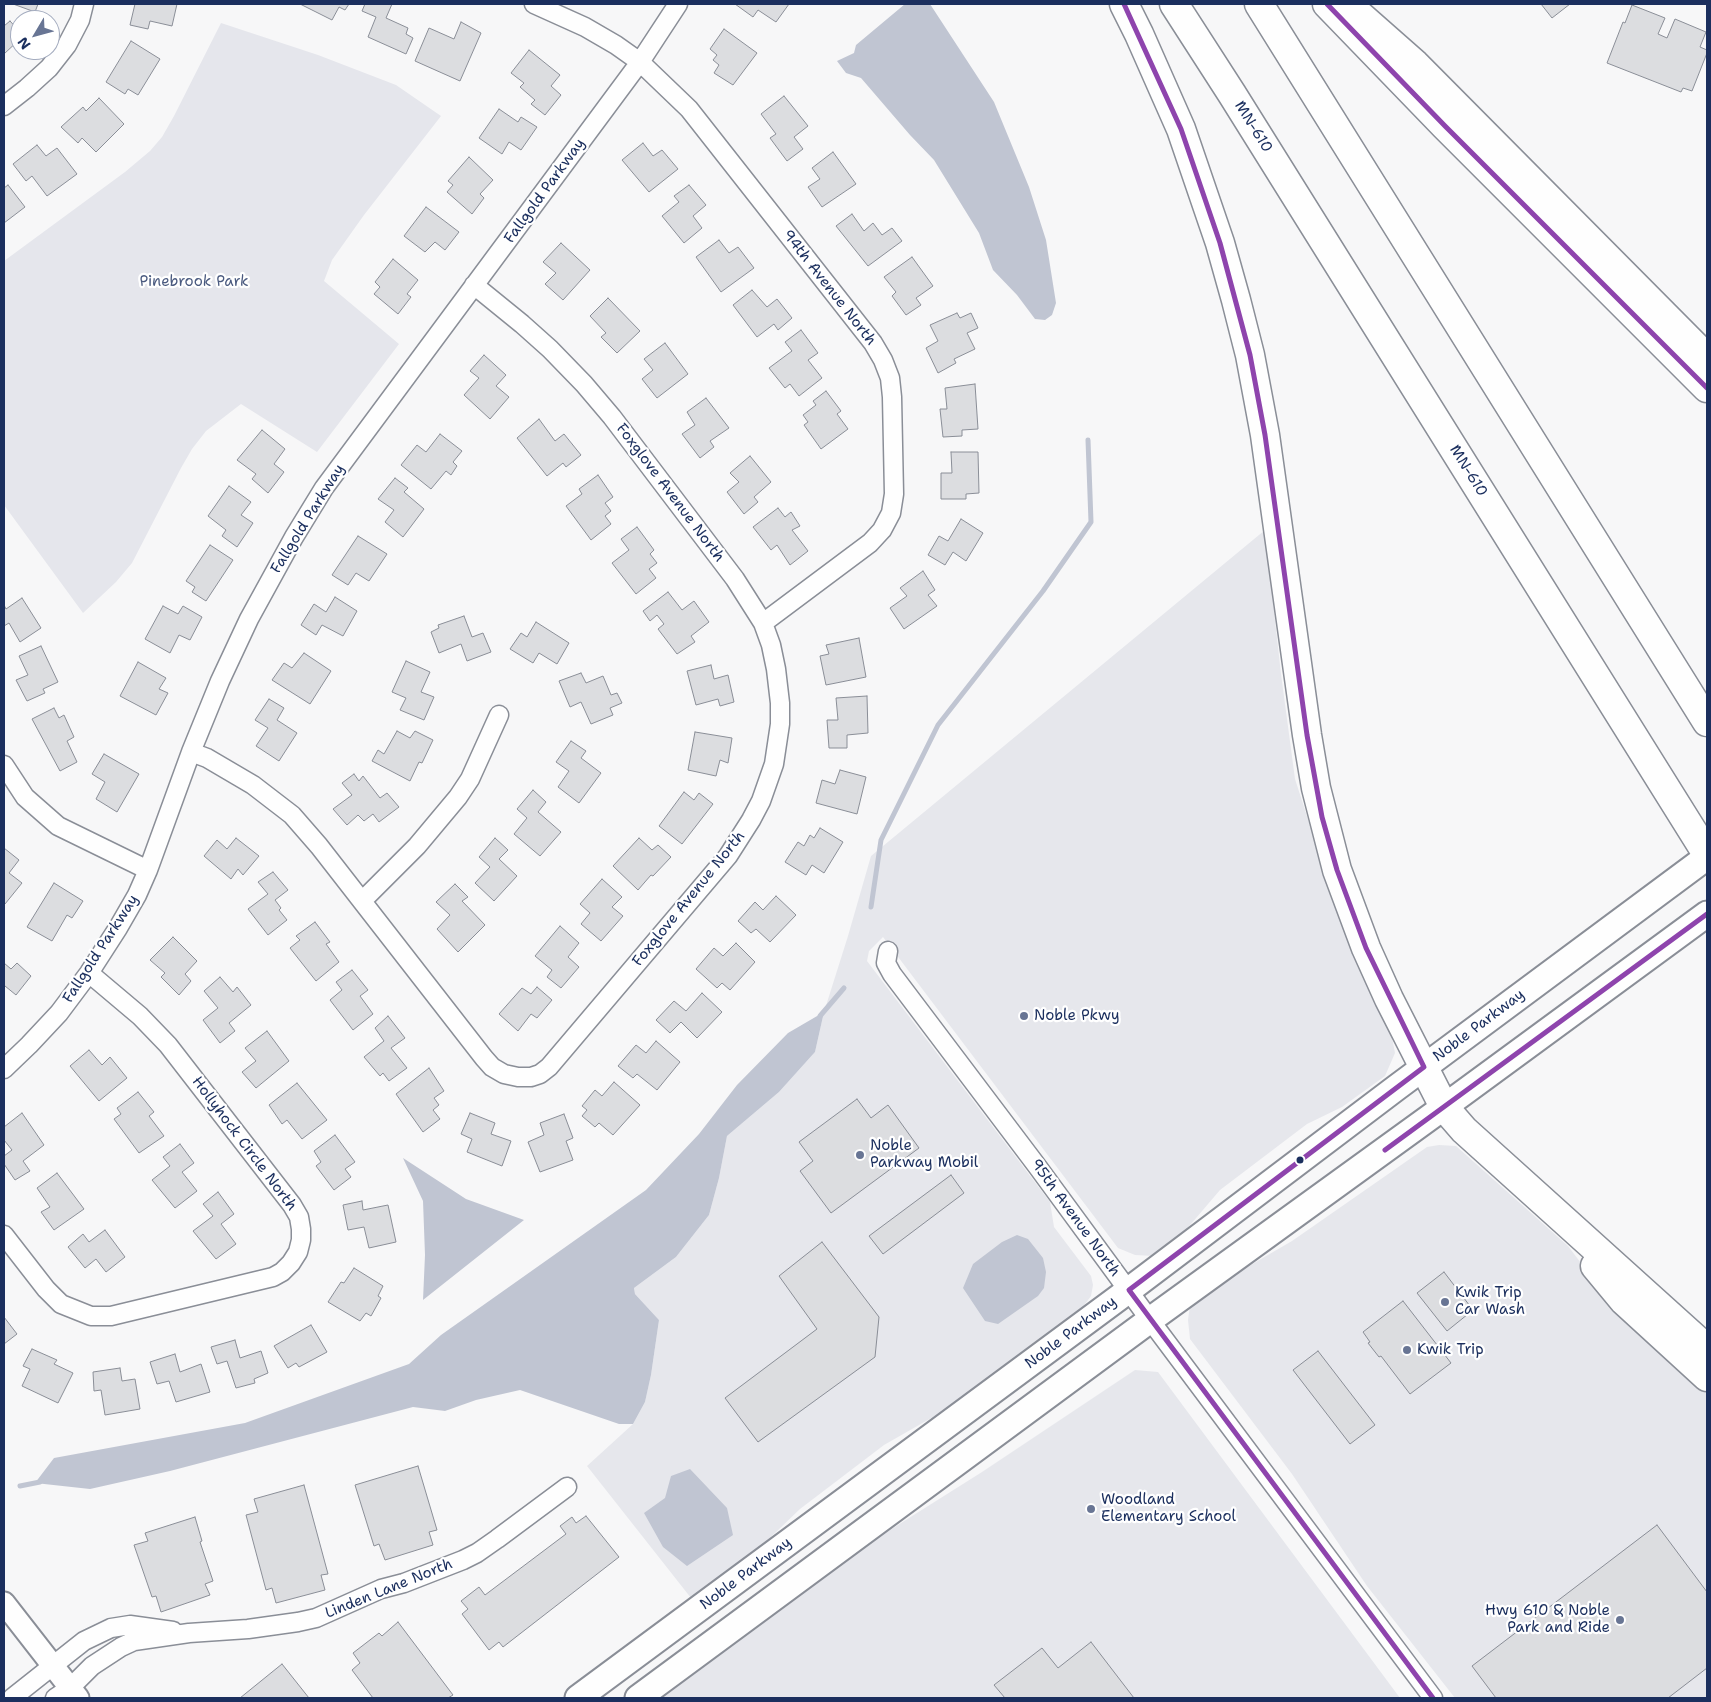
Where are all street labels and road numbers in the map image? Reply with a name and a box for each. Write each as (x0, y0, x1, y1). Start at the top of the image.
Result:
street label: MN-610 (1230, 98, 1276, 156)
street label: Fallgold Parkway (501, 135, 589, 247)
street label: 94th Avenue North (778, 227, 880, 349)
street label: Foxglove Avenue North (612, 420, 728, 566)
street label: MN-610 (1445, 442, 1491, 500)
street label: Fallgold Parkway (267, 461, 349, 577)
street label: Foxglove Avenue North (629, 828, 749, 970)
street label: Fallgold Parkway (59, 892, 143, 1006)
street label: Noble Parkway (1430, 986, 1528, 1066)
street label: Hollyhock Circle North (188, 1073, 300, 1215)
street label: 95th Avenue North (1026, 1156, 1124, 1280)
street label: Noble Parkway (1022, 1293, 1120, 1373)
street label: Noble Parkway (697, 1534, 795, 1614)
street label: Linden Lane North (323, 1555, 455, 1623)

